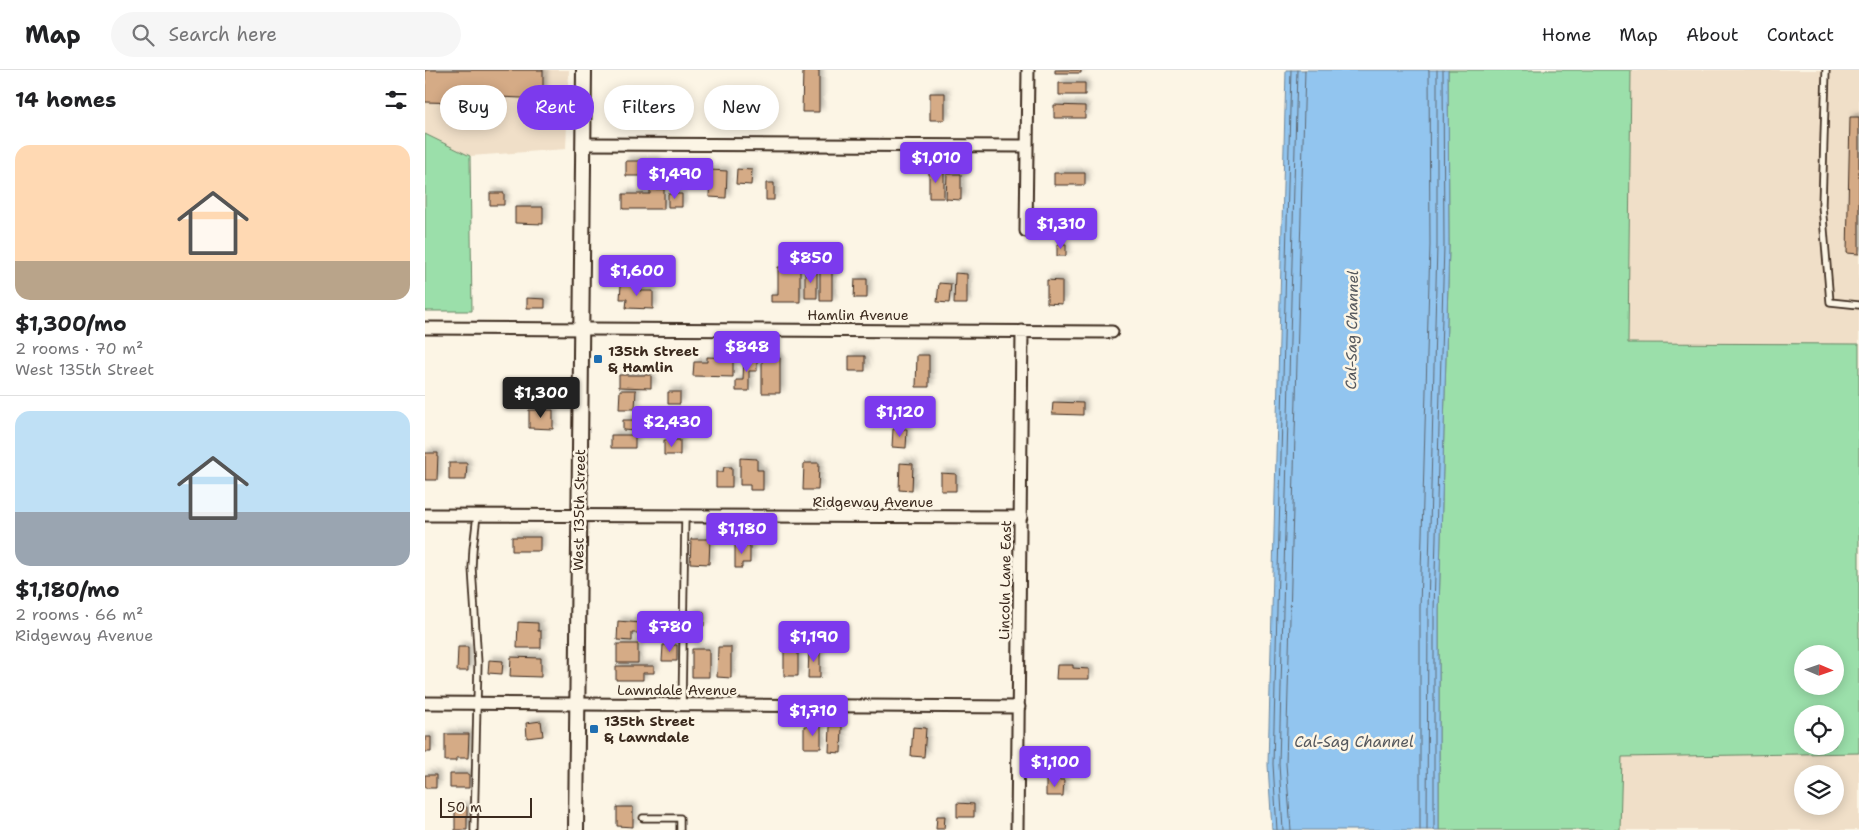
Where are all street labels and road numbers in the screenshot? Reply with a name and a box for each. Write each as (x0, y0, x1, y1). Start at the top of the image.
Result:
street label: Hamlin Avenue (807, 306, 909, 324)
street label: West 135th Street (569, 449, 589, 571)
street label: Ridgeway Avenue (813, 493, 934, 511)
street label: Lincoln Lane East (995, 520, 1015, 640)
street label: Lawndale Avenue (617, 681, 737, 699)

